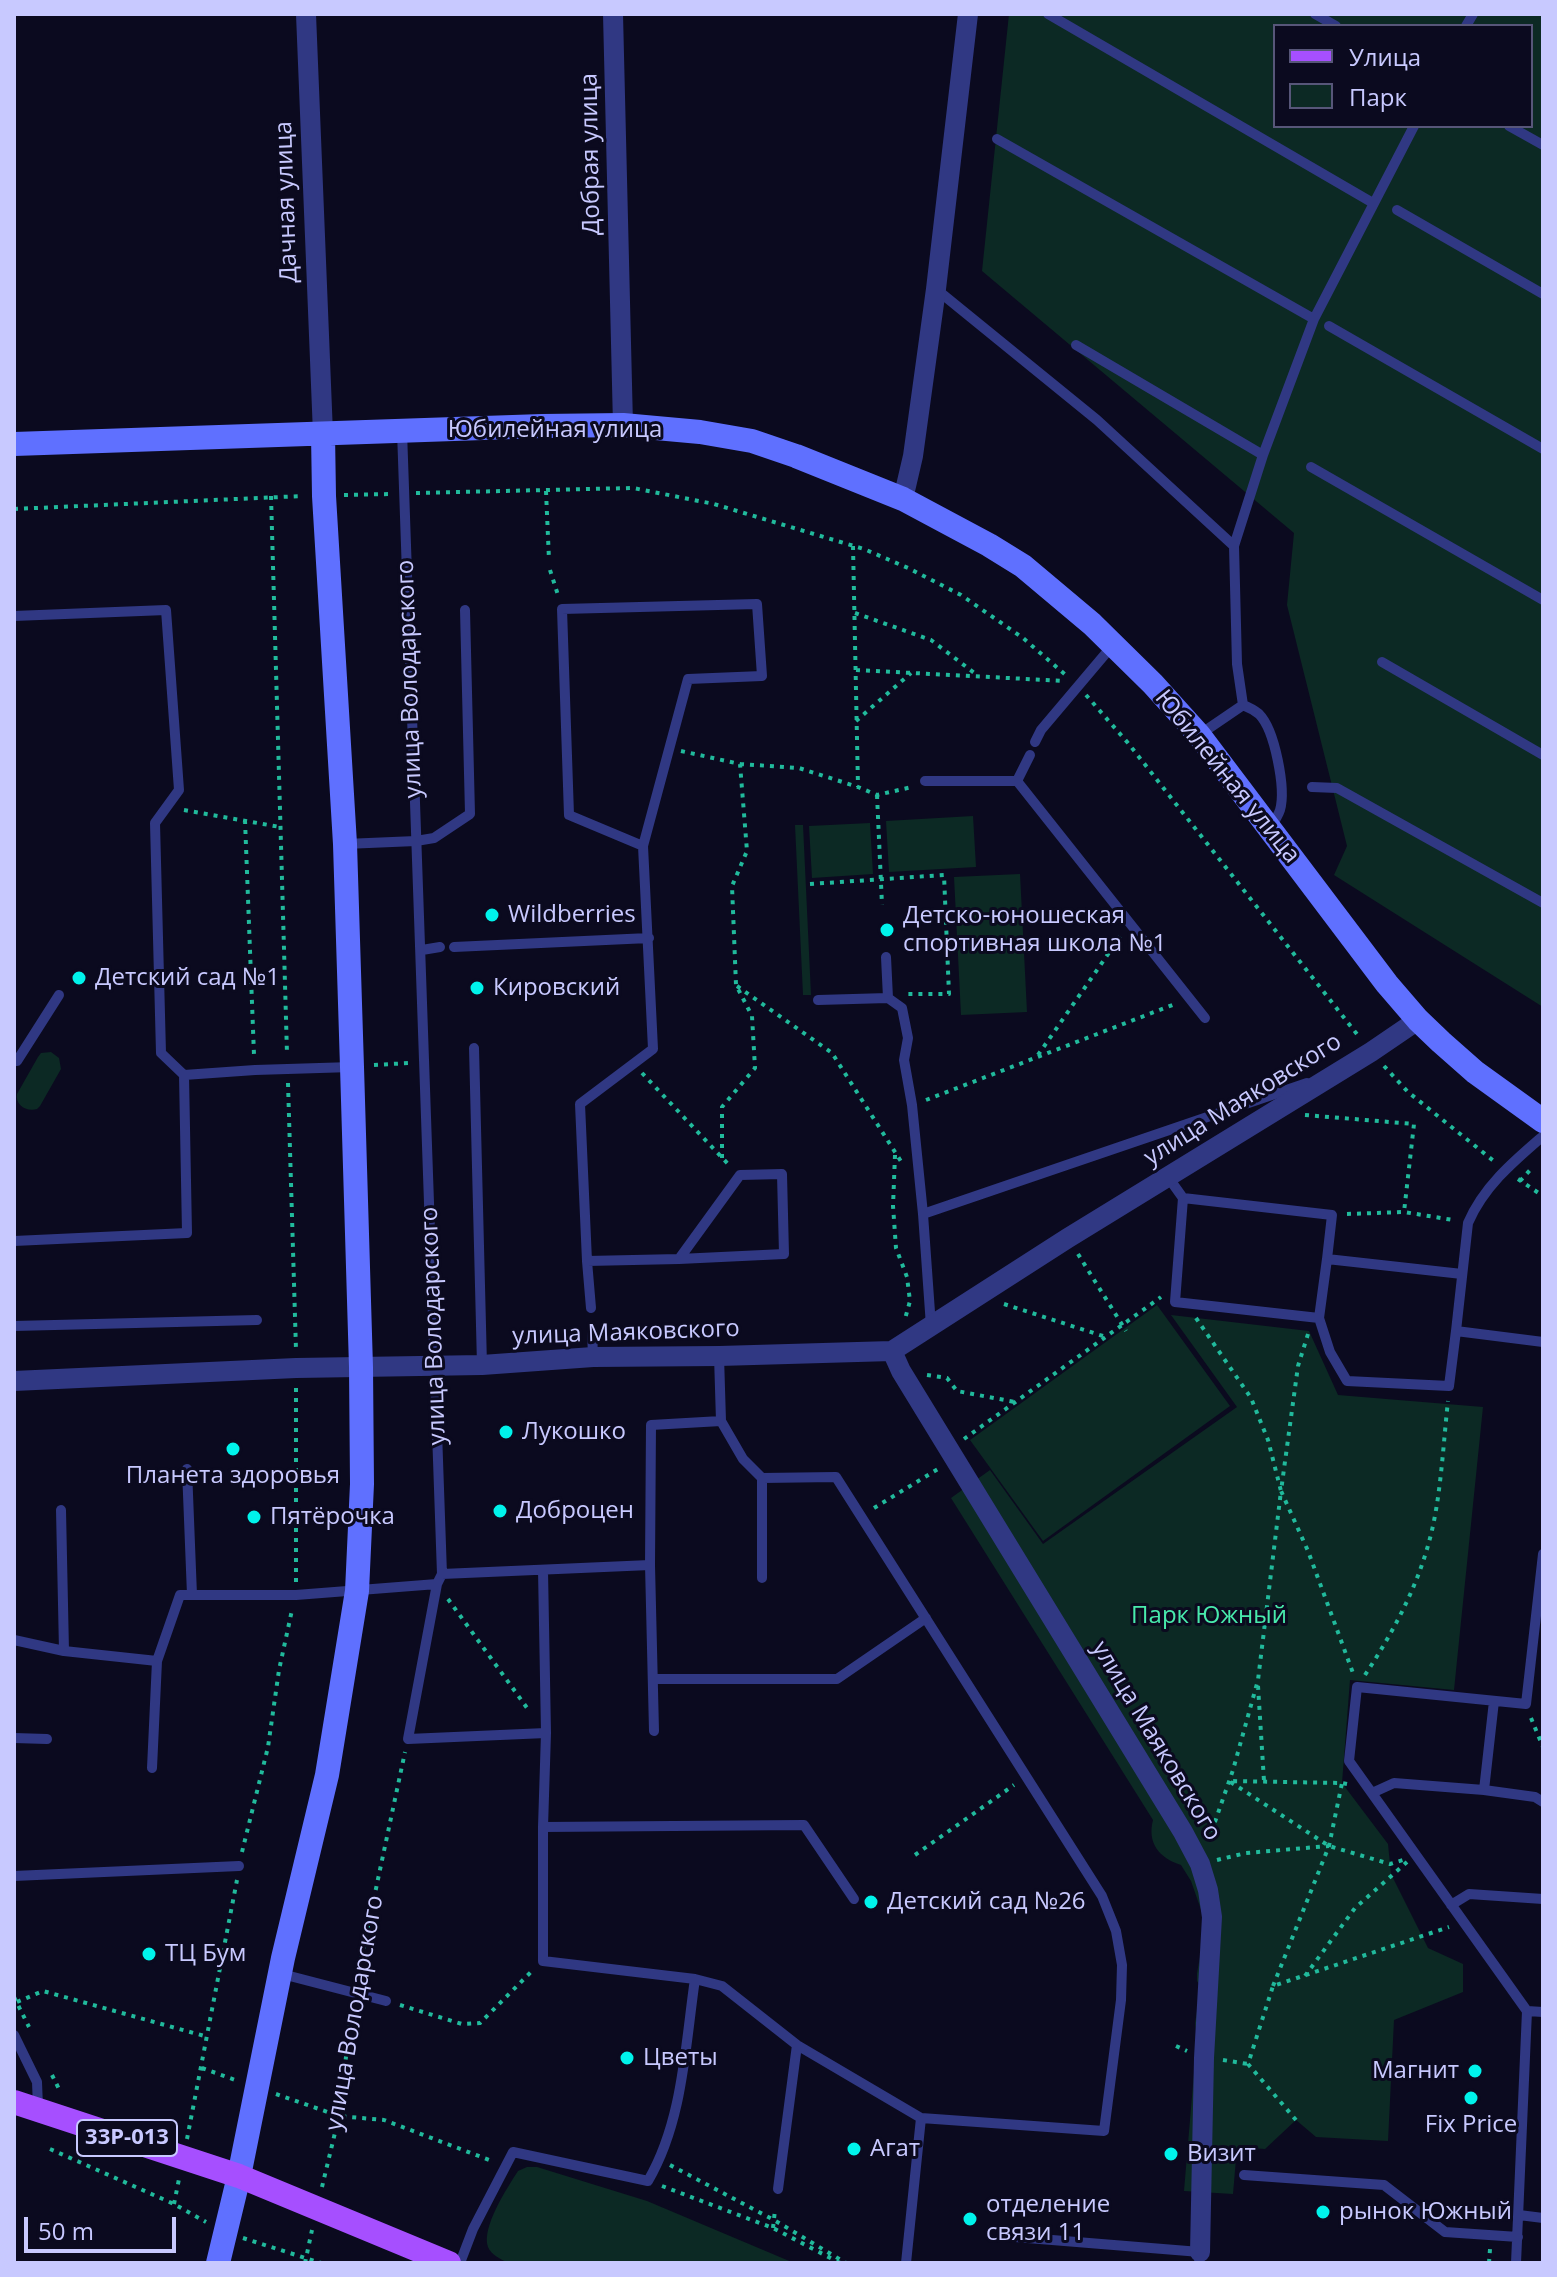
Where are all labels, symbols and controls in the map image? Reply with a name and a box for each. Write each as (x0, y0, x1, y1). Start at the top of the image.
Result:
legend (1273, 24, 1533, 128)
text: Улица (1349, 40, 1421, 73)
street label: Добрая улица (575, 73, 607, 235)
text: Парк (1349, 80, 1407, 113)
street label: Дачная улица (270, 121, 304, 283)
street label: Юбилейная улица (448, 416, 662, 444)
street label: улица Володарского (391, 559, 429, 799)
street label: Юбилейная улица (1148, 685, 1306, 869)
place label: Wildberries (508, 901, 636, 929)
place label: Детско-юношеская спортивная школа №1 (903, 902, 1167, 958)
marker: Wildberries (483, 906, 501, 924)
marker: Детско-юношеская спортивная школа №1 (878, 921, 896, 939)
place label: Детский сад №1 (95, 964, 280, 992)
marker: Детский сад №1 (70, 969, 88, 987)
place label: Кировский (493, 974, 620, 1002)
marker: Кировский (468, 979, 486, 997)
street label: улица Маяковского (1139, 1027, 1347, 1173)
street label: улица Володарского (415, 1206, 453, 1446)
street label: улица Маяковского (512, 1315, 740, 1351)
place label: Лукошко (522, 1418, 626, 1446)
marker: Лукошко (497, 1423, 515, 1441)
marker: Планета здоровья (224, 1440, 242, 1458)
place label: Планета здоровья (126, 1462, 340, 1490)
place label: Доброцен (516, 1497, 634, 1525)
marker: Доброцен (491, 1502, 509, 1520)
place label: Пятёрочка (270, 1503, 395, 1531)
marker: Пятёрочка (245, 1508, 263, 1526)
park label: Парк Южный (1131, 1602, 1287, 1630)
street label: улица Маяковского (1085, 1636, 1227, 1846)
place label: Детский сад №26 (887, 1888, 1086, 1916)
street label: улица Володарского (320, 1893, 390, 2133)
marker: Детский сад №26 (862, 1893, 880, 1911)
place label: ТЦ Бум (165, 1940, 246, 1968)
marker: ТЦ Бум (140, 1945, 158, 1963)
place label: Цветы (643, 2044, 718, 2072)
marker: Цветы (618, 2049, 636, 2067)
place label: Магнит (1372, 2057, 1459, 2085)
marker: Магнит (1466, 2062, 1484, 2080)
marker: Fix Price (1462, 2089, 1480, 2107)
place label: Fix Price (1425, 2111, 1517, 2139)
road number: 33Р-013 (77, 2120, 177, 2156)
place label: Агат (870, 2135, 920, 2163)
marker: Агат (845, 2140, 863, 2158)
place label: Визит (1187, 2140, 1256, 2168)
marker: Визит (1162, 2145, 1180, 2163)
place label: отделение связи 11 (986, 2191, 1110, 2247)
place label: рынок Южный (1339, 2198, 1512, 2226)
scale bar (28, 2201, 180, 2251)
marker: рынок Южный (1314, 2203, 1332, 2221)
marker: отделение связи 11 (961, 2210, 979, 2228)
text: 50 m (38, 2214, 94, 2247)

